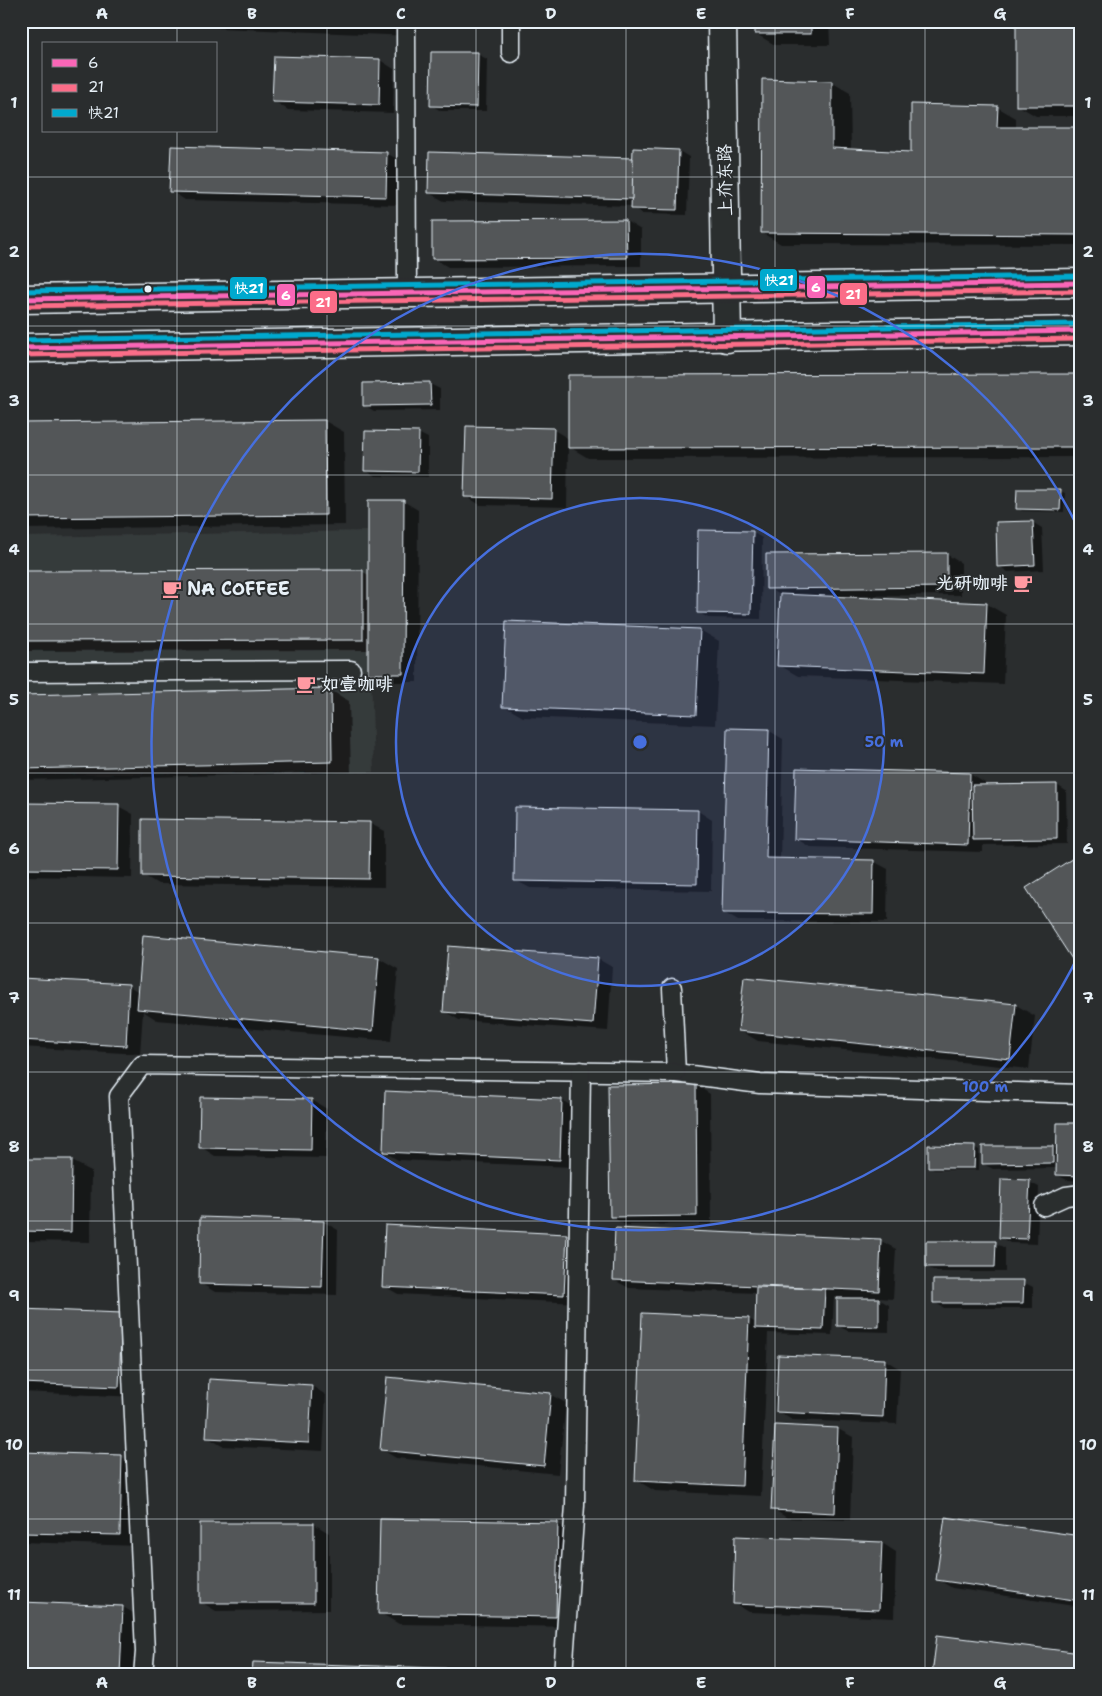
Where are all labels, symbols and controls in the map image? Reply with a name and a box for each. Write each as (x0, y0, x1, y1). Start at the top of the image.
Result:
text: A (96, 3, 108, 24)
text: B (247, 3, 257, 24)
text: C (396, 3, 406, 24)
text: D (545, 3, 557, 24)
text: E (696, 3, 706, 24)
text: F (845, 3, 855, 24)
text: G (994, 3, 1007, 24)
legend (42, 42, 218, 132)
text: 6 (88, 53, 99, 73)
text: 21 (88, 77, 104, 97)
text: 1 (10, 92, 18, 113)
text: 1 (1084, 92, 1092, 113)
text: 快21 (88, 103, 119, 123)
street label: 上夼东路 (712, 144, 738, 216)
text: 2 (8, 241, 20, 262)
text: 2 (1082, 241, 1094, 262)
line badge: 快21 (759, 268, 798, 292)
text: 快21 (764, 271, 794, 289)
line badge: 6 (806, 275, 826, 299)
line badge: 快21 (229, 276, 268, 300)
text: 6 (811, 278, 821, 296)
text: 快21 (234, 279, 264, 297)
line badge: 21 (839, 282, 868, 306)
line badge: 6 (276, 283, 296, 307)
unlabelled marker (143, 284, 153, 294)
text: 21 (845, 285, 861, 303)
text: 6 (281, 286, 291, 304)
line badge: 21 (309, 290, 338, 314)
text: 21 (315, 293, 331, 311)
text: 3 (8, 390, 20, 411)
text: 3 (1082, 390, 1094, 411)
text: 4 (8, 539, 20, 560)
text: 4 (1082, 539, 1094, 560)
place label: 光研咖啡 (936, 571, 1008, 595)
cafe icon: 光研咖啡 (1012, 572, 1034, 594)
place label: NA COFFEE (187, 577, 290, 601)
cafe icon: NA COFFEE (161, 578, 183, 600)
place label: 如壹咖啡 (321, 672, 393, 696)
cafe icon: 如壹咖啡 (295, 673, 317, 695)
text: 5 (9, 689, 19, 710)
text: 5 (1083, 689, 1093, 710)
text: 50 m (865, 732, 904, 752)
centre of rings (631, 733, 649, 751)
text: 6 (8, 838, 20, 859)
text: 6 (1082, 838, 1094, 859)
text: 7 (8, 987, 20, 1008)
text: 7 (1082, 987, 1094, 1008)
text: 100 m (962, 1077, 1008, 1097)
text: 8 (8, 1136, 20, 1157)
text: 8 (1082, 1136, 1094, 1157)
text: 9 (8, 1285, 20, 1306)
text: 9 (1082, 1285, 1094, 1306)
text: 10 (5, 1434, 23, 1455)
text: 10 (1079, 1434, 1097, 1455)
text: 11 (7, 1584, 21, 1605)
text: 11 (1081, 1584, 1095, 1605)
text: A (96, 1672, 108, 1693)
text: B (247, 1672, 257, 1693)
text: C (396, 1672, 406, 1693)
text: D (545, 1672, 557, 1693)
text: E (696, 1672, 706, 1693)
text: F (845, 1672, 855, 1693)
text: G (994, 1672, 1007, 1693)

